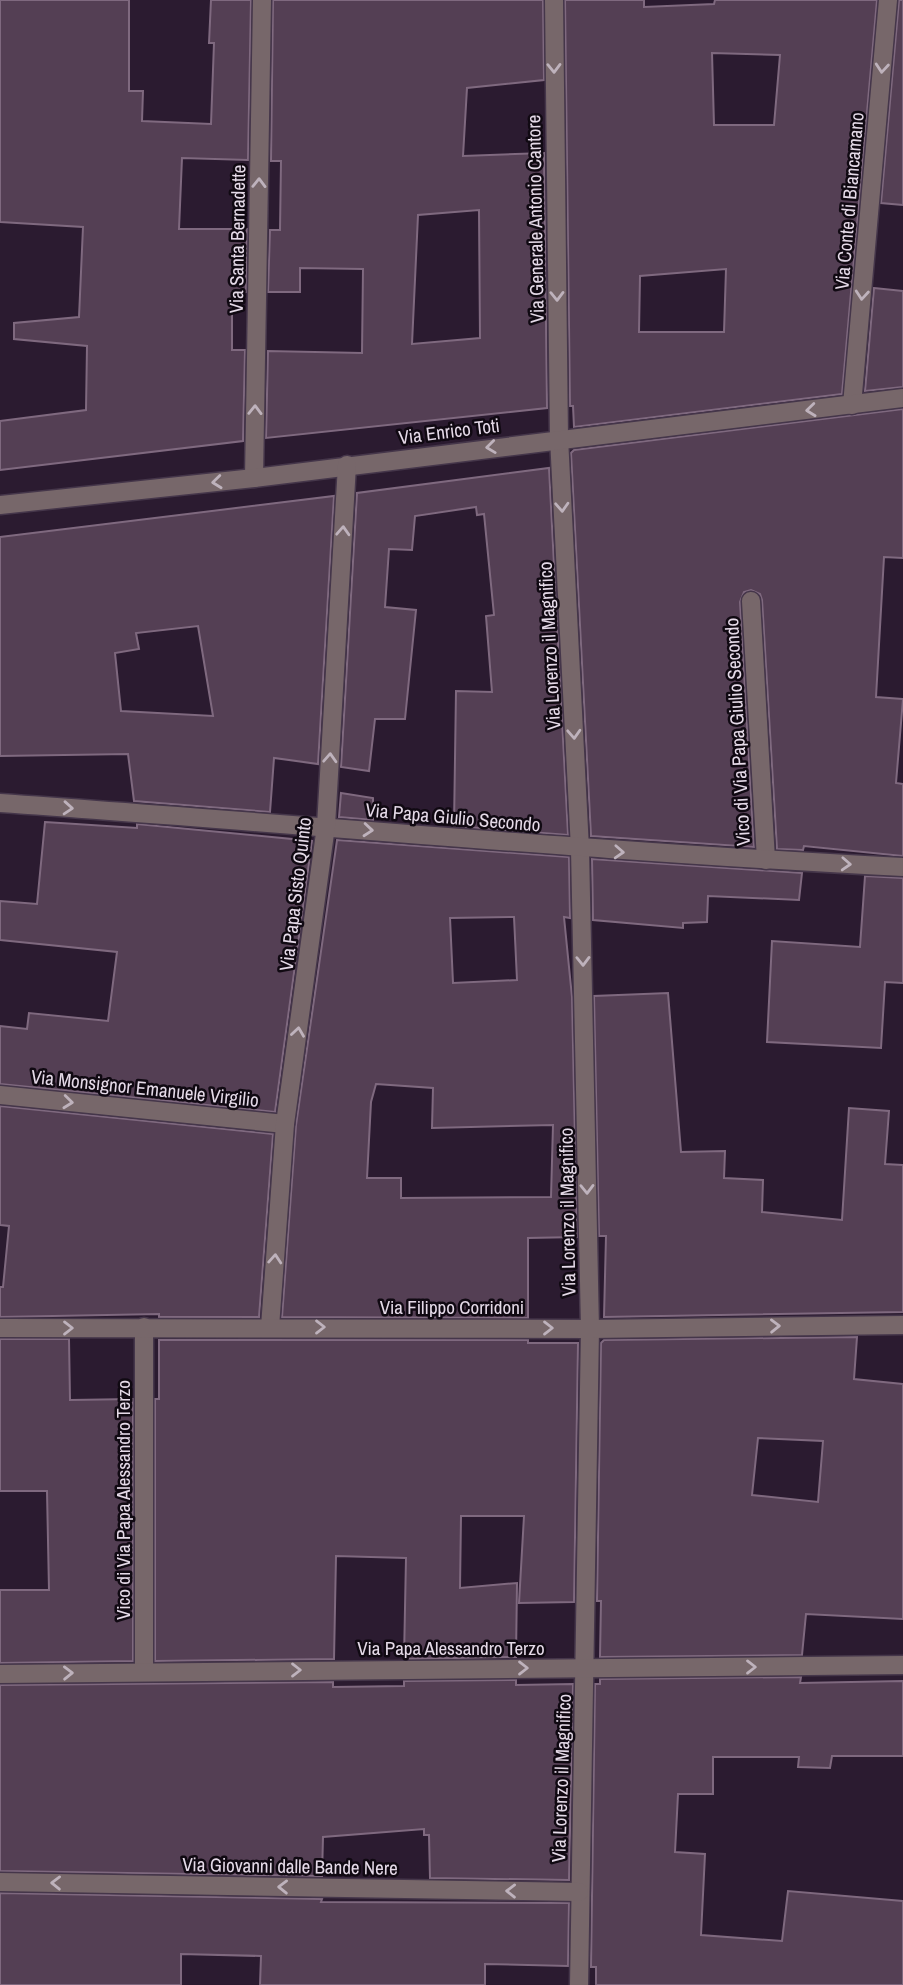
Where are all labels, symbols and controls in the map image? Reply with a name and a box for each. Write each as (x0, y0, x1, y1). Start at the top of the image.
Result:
one-way arrow (547, 63, 562, 74)
one-way arrow (875, 63, 890, 74)
street label: Via Conte di Biancamano (828, 111, 870, 291)
street label: Via Generale Antonio Cantore (520, 115, 550, 323)
street label: Via Santa Bernadette (223, 164, 251, 314)
one-way arrow (251, 177, 266, 188)
one-way arrow (855, 289, 870, 300)
one-way arrow (549, 291, 565, 301)
one-way arrow (805, 402, 817, 417)
one-way arrow (247, 404, 262, 415)
street label: Via Enrico Toti (397, 412, 501, 450)
one-way arrow (485, 439, 497, 454)
one-way arrow (211, 475, 223, 490)
one-way arrow (555, 501, 570, 512)
one-way arrow (336, 525, 351, 536)
street label: Via Lorenzo il Magnifico (532, 561, 566, 731)
street label: Vico di Via Papa Giulio Secondo (718, 617, 756, 847)
one-way arrow (566, 729, 581, 740)
one-way arrow (322, 752, 337, 763)
street label: Via Papa Giulio Secondo (364, 796, 542, 838)
one-way arrow (63, 800, 74, 815)
street label: Via Papa Sisto Quinto (273, 816, 317, 972)
one-way arrow (363, 822, 374, 837)
one-way arrow (614, 844, 625, 859)
one-way arrow (841, 857, 852, 872)
one-way arrow (575, 956, 590, 967)
one-way arrow (290, 1026, 305, 1038)
street label: Via Monsignor Emanuele Virgilio (30, 1063, 260, 1113)
one-way arrow (63, 1094, 74, 1109)
street label: Via Lorenzo il Magnifico (553, 1127, 581, 1297)
one-way arrow (580, 1183, 595, 1194)
one-way arrow (267, 1253, 282, 1264)
street label: Via Filippo Corridoni (380, 1294, 524, 1320)
one-way arrow (315, 1319, 326, 1335)
one-way arrow (770, 1319, 781, 1334)
one-way arrow (63, 1320, 74, 1336)
one-way arrow (543, 1320, 553, 1336)
street label: Vico di Via Papa Alessandro Terzo (110, 1380, 136, 1620)
street label: Via Papa Alessandro Terzo (357, 1635, 545, 1661)
one-way arrow (746, 1659, 756, 1675)
one-way arrow (518, 1661, 529, 1676)
one-way arrow (290, 1663, 301, 1678)
one-way arrow (63, 1665, 74, 1681)
street label: Via Lorenzo il Magnifico (545, 1693, 577, 1863)
street label: Via Giovanni dalle Bande Nere (182, 1851, 398, 1881)
one-way arrow (50, 1875, 60, 1891)
one-way arrow (277, 1879, 288, 1895)
one-way arrow (505, 1883, 515, 1899)

